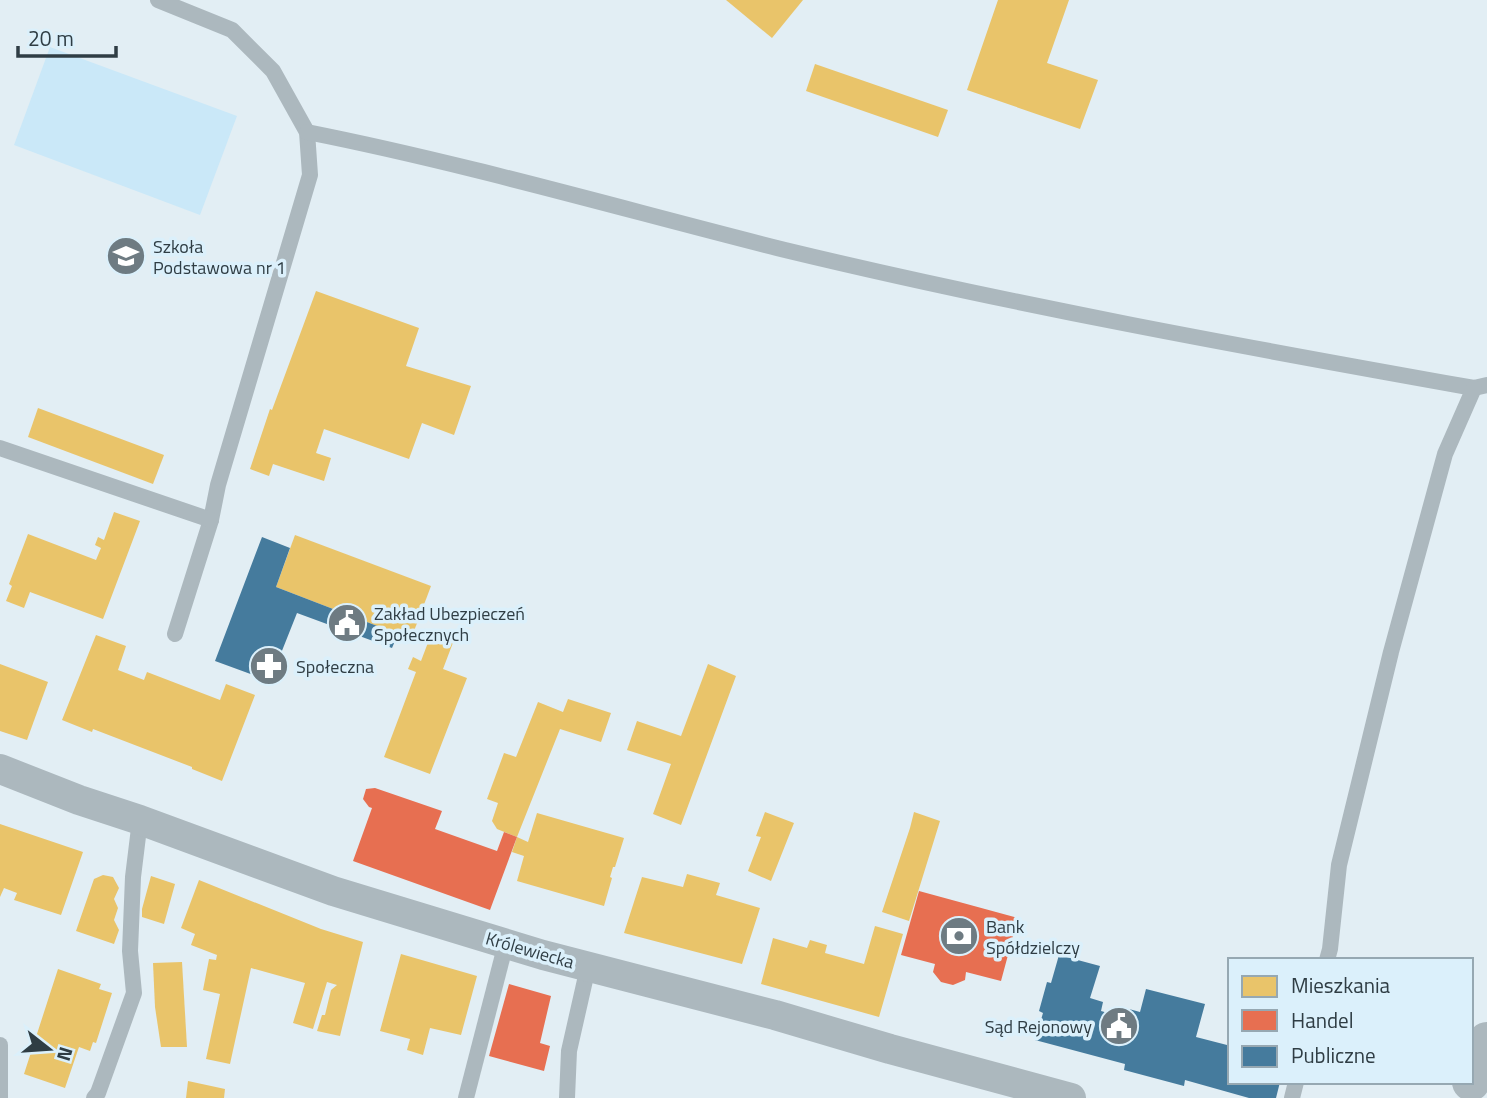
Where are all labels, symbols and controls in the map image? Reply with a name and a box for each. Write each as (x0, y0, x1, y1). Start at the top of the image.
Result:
scale bar (18, 14, 116, 58)
text: 20 m (28, 22, 74, 54)
place label: Szkoła Podstawowa nr 1 (153, 233, 286, 281)
school or university icon: Szkoła Podstawowa nr 1 (105, 235, 147, 277)
place label: Zakład Ubezpieczeń Społecznych (374, 600, 525, 648)
public building icon: Zakład Ubezpieczeń Społecznych (326, 602, 368, 644)
pharmacy icon: Społeczna (248, 645, 290, 687)
place label: Społeczna (296, 653, 374, 680)
place label: Bank Spółdzielczy (986, 913, 1080, 961)
bank icon: Bank Spółdzielczy (938, 915, 980, 957)
street label: Królewiecka (482, 924, 578, 976)
legend (1228, 958, 1473, 1084)
text: Mieszkania (1291, 969, 1391, 1001)
text: Handel (1291, 1004, 1354, 1036)
public building icon: Sąd Rejonowy (1098, 1005, 1140, 1047)
place label: Sąd Rejonowy (985, 1013, 1092, 1040)
north arrow (14, 1014, 84, 1084)
text: Publiczne (1291, 1039, 1376, 1071)
text: N (50, 1044, 82, 1065)

